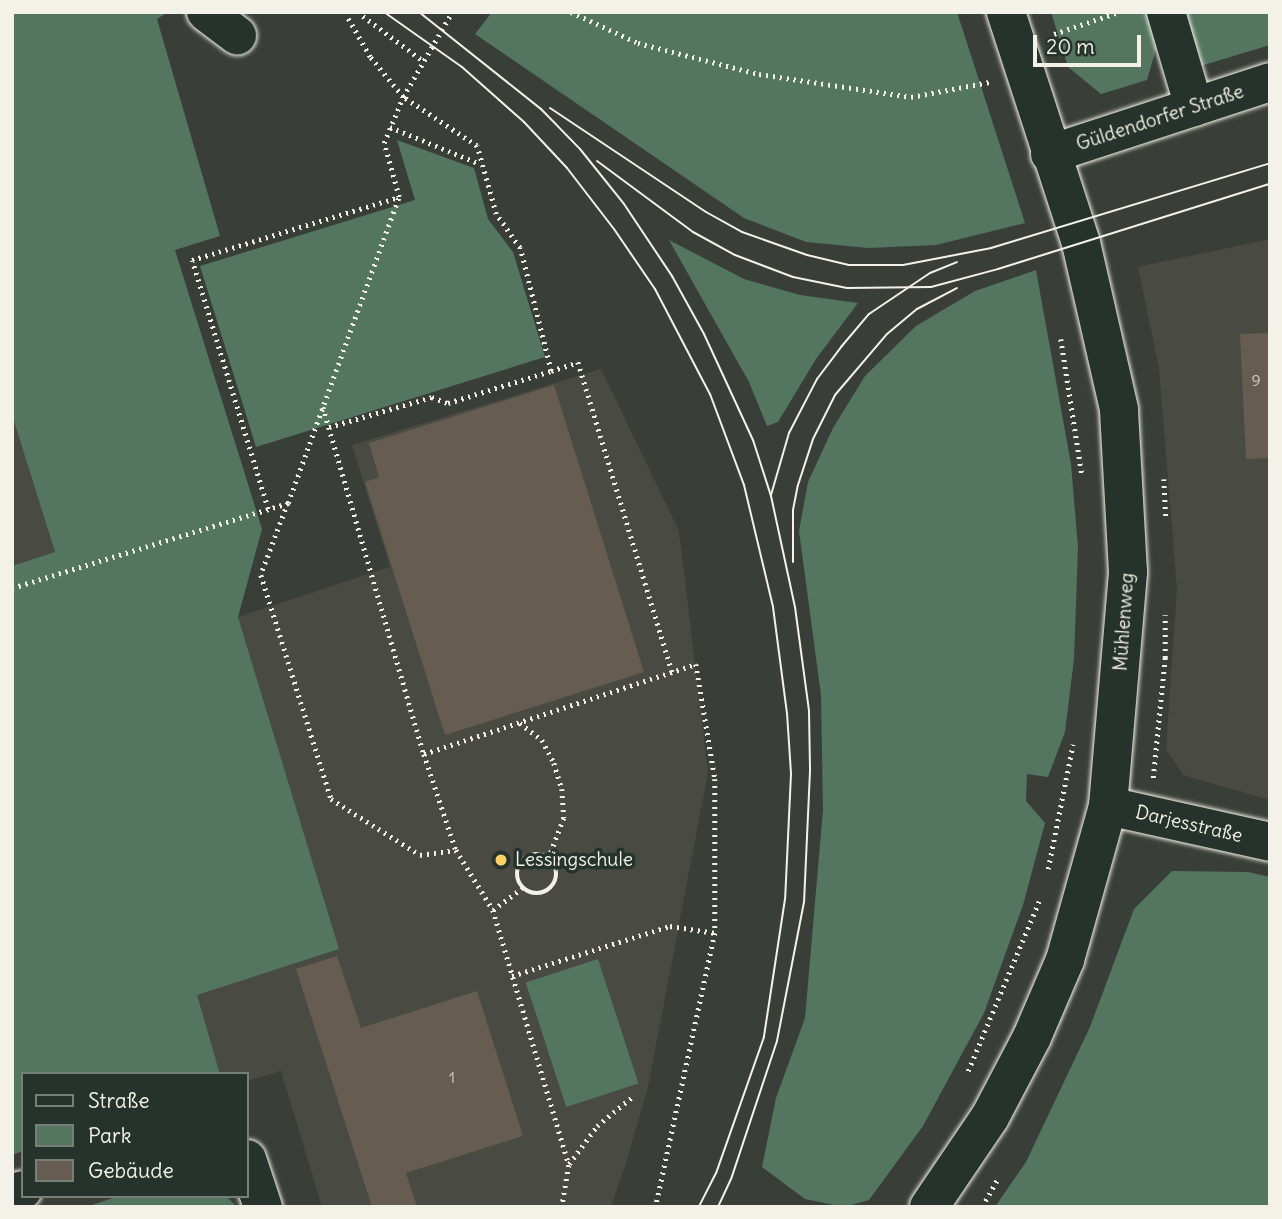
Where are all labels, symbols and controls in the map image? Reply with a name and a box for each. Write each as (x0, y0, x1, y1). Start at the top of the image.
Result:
scale bar (1037, 21, 1146, 65)
text: 20 m (1046, 33, 1095, 60)
street label: Güldendorfer Straße (1073, 80, 1247, 156)
house number: 9 (1251, 370, 1261, 390)
street label: Mühlenweg (1109, 572, 1139, 672)
street label: Darjesstraße (1133, 801, 1245, 847)
place label: Lessingschule (515, 849, 633, 871)
marker: Lessingschule (493, 852, 509, 868)
house number: 1 (449, 1067, 455, 1087)
legend (21, 1072, 248, 1198)
text: Straße (88, 1087, 149, 1114)
text: Park (88, 1122, 131, 1149)
text: Gebäude (88, 1157, 174, 1184)

